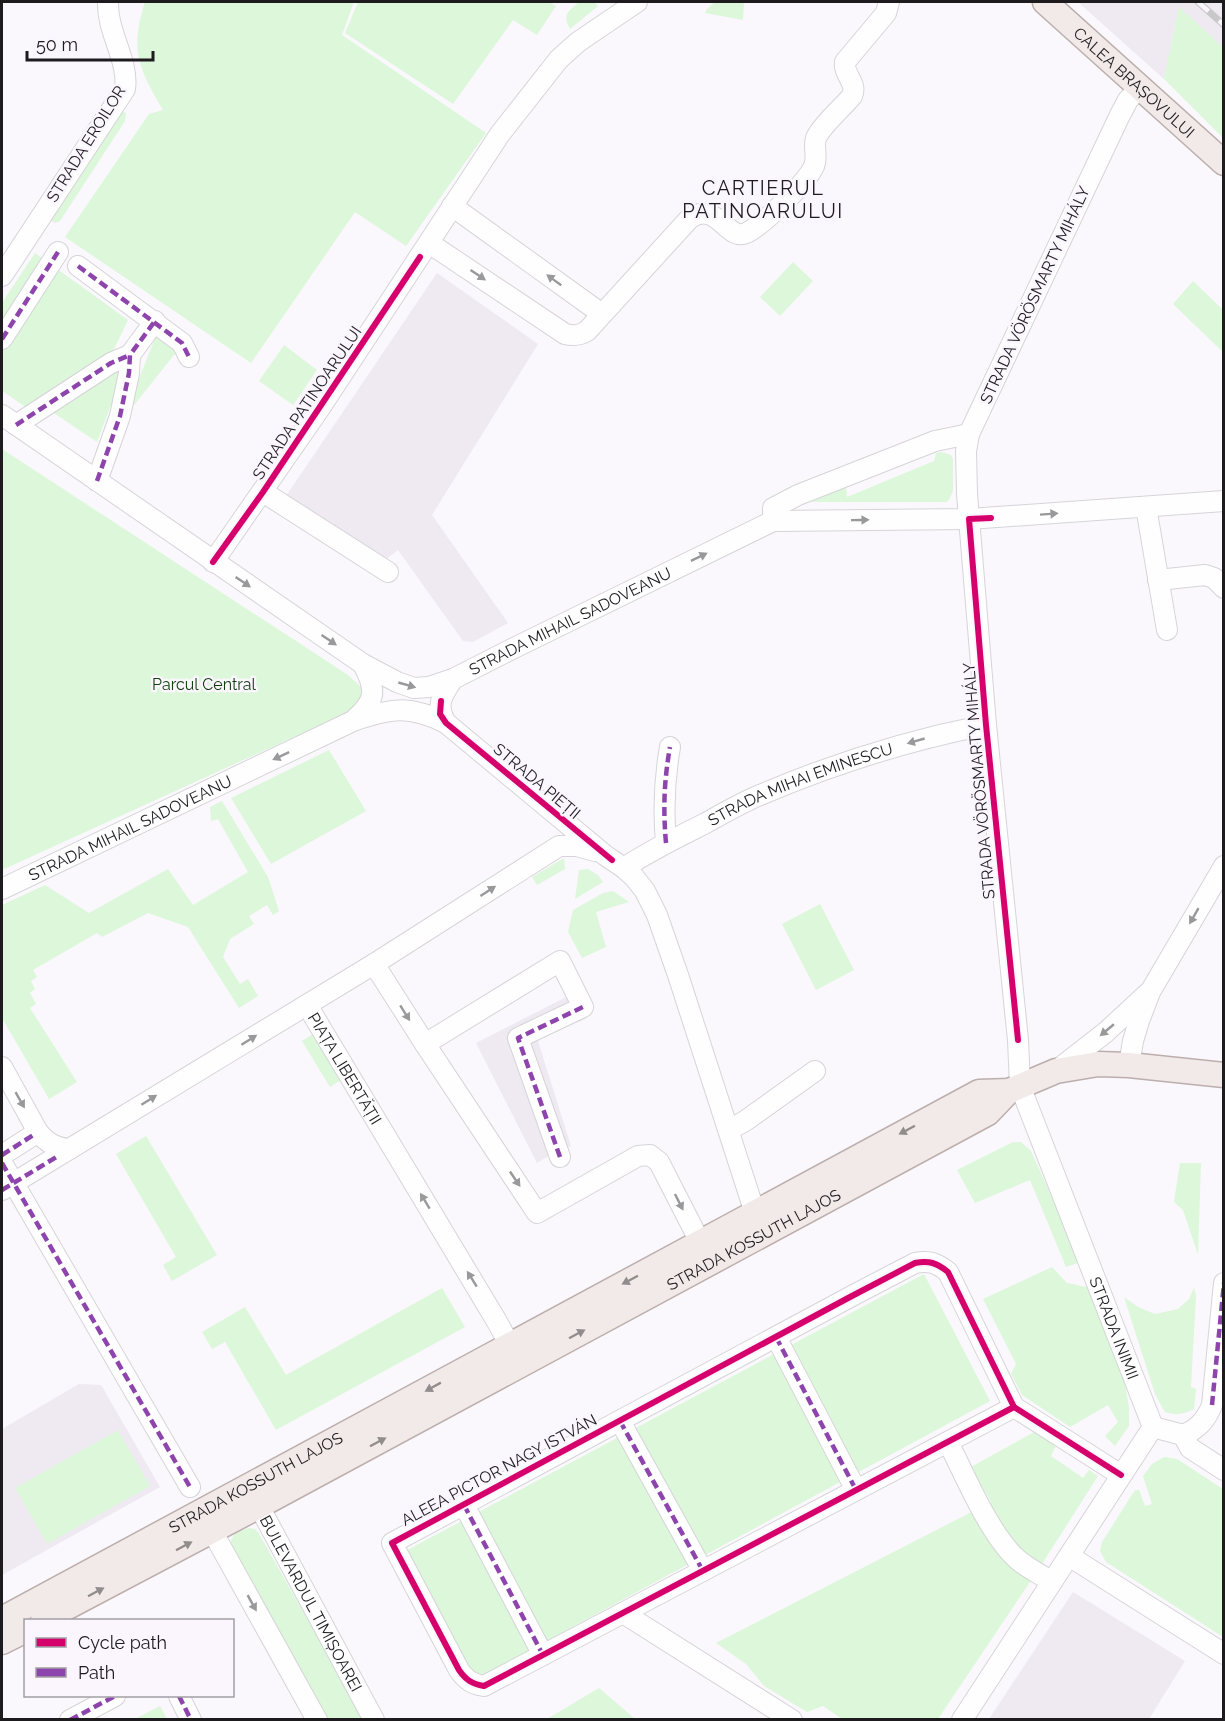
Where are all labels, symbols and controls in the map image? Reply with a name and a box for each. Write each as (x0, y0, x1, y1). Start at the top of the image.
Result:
street label: CALEA BRAȘOVULUI (1070, 23, 1199, 141)
scale bar (27, 24, 153, 62)
text: 50 m (36, 34, 78, 55)
street label: STRADA EROILOR (43, 82, 129, 206)
district label: CARTIERUL PATINOARULUI (682, 176, 844, 223)
street label: STRADA VÖRÖSMARTY MIHÁLY (975, 182, 1094, 407)
one-way arrow (470, 269, 486, 280)
one-way arrow (547, 274, 563, 286)
street label: STRADA PATINOARULUI (249, 323, 365, 483)
one-way arrow (1040, 509, 1059, 518)
one-way arrow (850, 516, 869, 525)
one-way arrow (690, 552, 707, 561)
street label: STRADA MIHAIL SADOVEANU (466, 563, 674, 679)
one-way arrow (234, 576, 251, 587)
one-way arrow (321, 634, 337, 646)
street label: STRADA VÖRÖSMARTY MIHÁLY (958, 661, 999, 900)
park label: Parcul Central (152, 675, 257, 694)
one-way arrow (398, 681, 416, 690)
one-way arrow (907, 737, 925, 746)
street label: STRADA PIEȚII (490, 739, 584, 823)
street label: STRADA MIHAI EMINESCU (704, 739, 895, 829)
one-way arrow (272, 752, 289, 761)
street label: STRADA MIHAIL SADOVEANU (25, 771, 235, 884)
one-way arrow (479, 885, 495, 897)
one-way arrow (1189, 908, 1200, 924)
one-way arrow (400, 1005, 411, 1021)
street label: PIAȚA LIBERTĂȚII (304, 1009, 386, 1128)
one-way arrow (1099, 1024, 1115, 1037)
one-way arrow (241, 1035, 257, 1046)
one-way arrow (15, 1092, 25, 1109)
one-way arrow (141, 1095, 157, 1106)
one-way arrow (899, 1125, 916, 1135)
one-way arrow (509, 1170, 520, 1187)
street label: STRADA KOSSUTH LAJOS (663, 1185, 844, 1294)
one-way arrow (420, 1192, 430, 1209)
one-way arrow (674, 1193, 684, 1211)
one-way arrow (466, 1271, 477, 1288)
street label: STRADA INIMII (1086, 1274, 1143, 1382)
one-way arrow (621, 1275, 638, 1285)
one-way arrow (569, 1329, 586, 1339)
one-way arrow (424, 1382, 441, 1392)
street label: ALEEA PICTOR NAGY ISTVÁN (397, 1409, 600, 1530)
street label: STRADA KOSSUTH LAJOS (165, 1428, 346, 1537)
one-way arrow (370, 1437, 387, 1447)
street label: BULEVARDUL TIMIȘOAREI (256, 1512, 366, 1695)
one-way arrow (176, 1541, 193, 1551)
one-way arrow (88, 1588, 105, 1597)
one-way arrow (247, 1595, 257, 1612)
legend (24, 1619, 234, 1697)
text: Cycle path (78, 1632, 167, 1653)
text: Path (78, 1662, 115, 1683)

